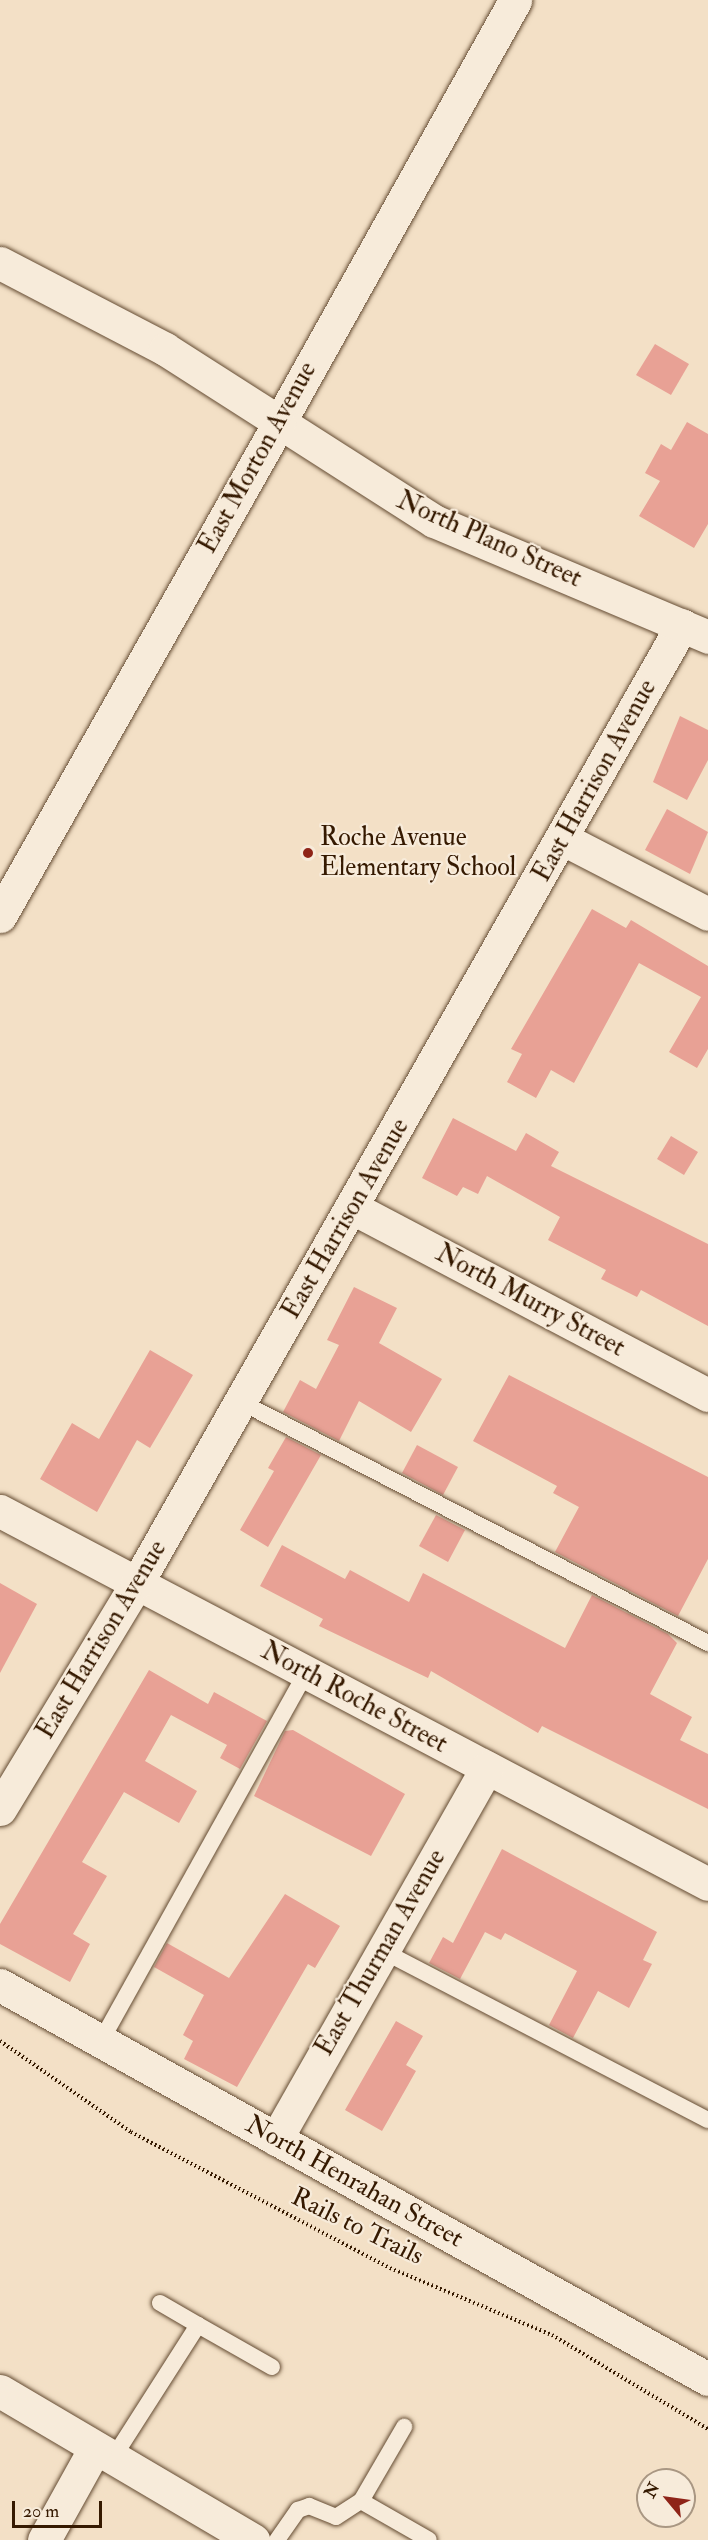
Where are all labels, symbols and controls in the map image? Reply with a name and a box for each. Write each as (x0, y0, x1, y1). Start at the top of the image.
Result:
street label: East Morton Avenue (192, 357, 324, 559)
street label: North Plano Street (392, 485, 586, 595)
street label: East Harrison Avenue (527, 675, 663, 887)
place label: Roche Avenue Elementary School (320, 822, 516, 884)
marker: Roche Avenue Elementary School (301, 846, 315, 860)
street label: East Harrison Avenue (276, 1113, 416, 1325)
street label: North Murry Street (430, 1238, 630, 1364)
street label: East Harrison Avenue (30, 1535, 174, 1745)
street label: North Roche Street (256, 1636, 452, 1760)
street label: East Thurman Avenue (309, 1844, 453, 2062)
street label: North Henrahan Street (240, 2109, 468, 2255)
street label: Rails to Trails (286, 2182, 428, 2272)
north arrow (636, 2468, 696, 2528)
text: N (640, 2479, 664, 2501)
scale bar (15, 2489, 105, 2527)
text: 20 m (23, 2500, 59, 2523)

